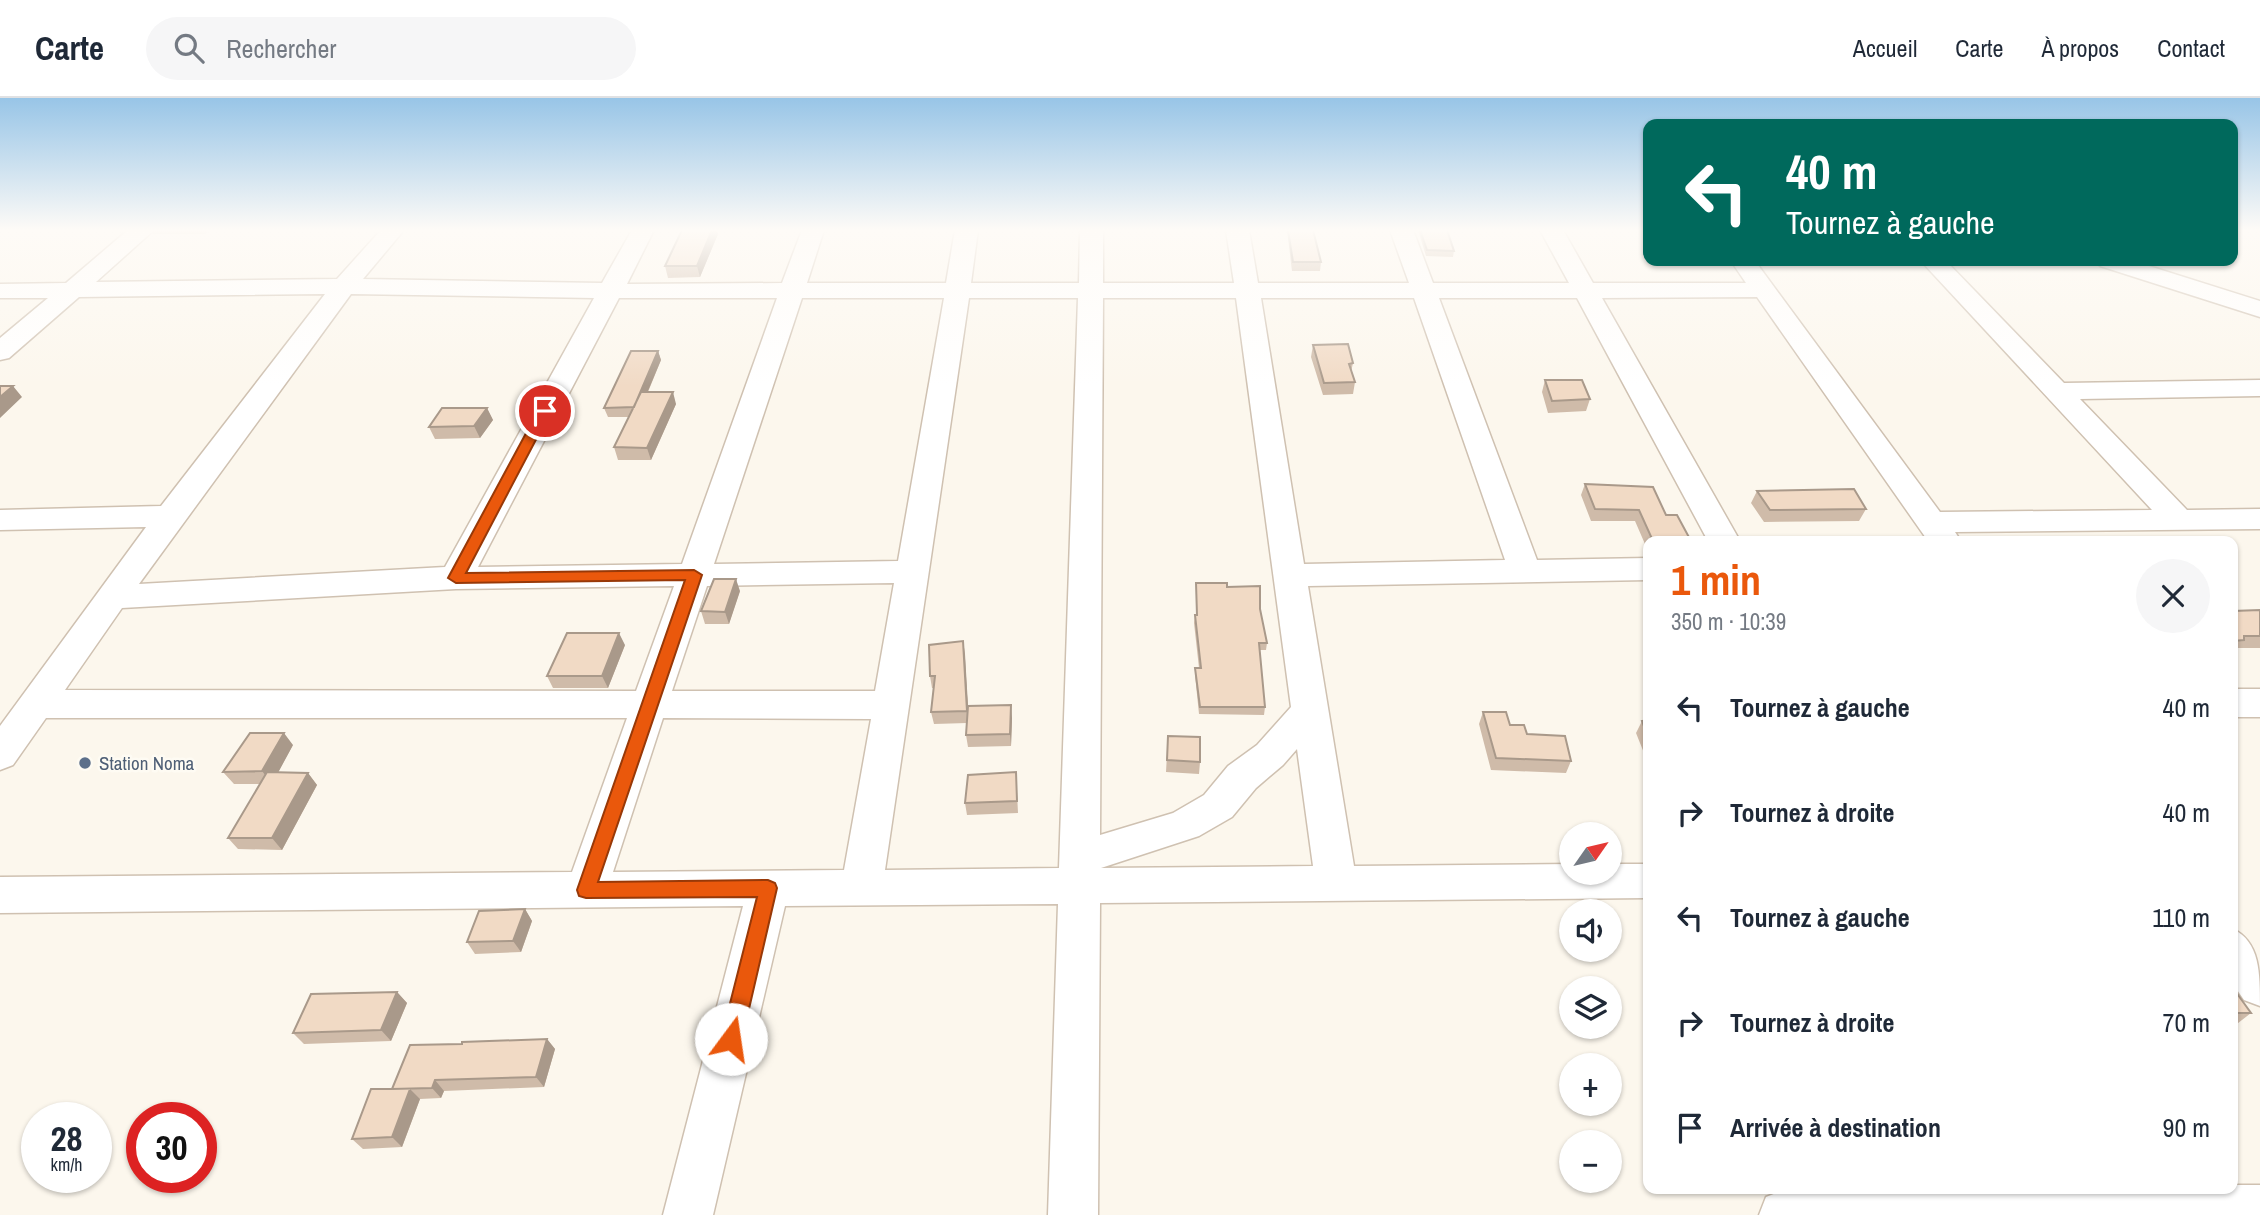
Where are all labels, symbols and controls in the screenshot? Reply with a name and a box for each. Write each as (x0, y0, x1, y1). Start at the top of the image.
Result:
search box (146, 17, 636, 80)
text: Carte (35, 26, 104, 70)
icon: search (170, 29, 208, 67)
text: Rechercher (226, 31, 336, 66)
text: Accueil (1853, 32, 1917, 64)
text: Carte (1955, 32, 2003, 64)
text: À propos (2041, 32, 2119, 64)
text: Contact (2157, 32, 2225, 64)
text: 40 m (1786, 138, 1878, 204)
icon: left (1671, 147, 1762, 238)
text: Tournez à gauche (1786, 201, 1995, 244)
pin (515, 381, 575, 441)
icon: arrive (526, 392, 564, 430)
text: 1 min (1671, 552, 1761, 608)
button: close (2136, 559, 2210, 633)
text: 350 m · 10:39 (1671, 606, 1786, 637)
icon: left (1671, 689, 1709, 727)
text: Tournez à gauche (1730, 690, 1910, 725)
text: 40 m (2163, 690, 2210, 725)
place label: Station Noma (99, 750, 195, 776)
marker: Station Noma (77, 755, 93, 771)
icon: right (1671, 794, 1709, 832)
text: Tournez à droite (1730, 795, 1894, 830)
text: 40 m (2163, 795, 2210, 830)
north arrow (1559, 822, 1622, 886)
map controls (1559, 822, 1622, 1193)
button: sound (1559, 899, 1622, 962)
icon: left (1671, 899, 1709, 937)
text: Tournez à gauche (1730, 900, 1910, 935)
text: 110 m (2152, 900, 2210, 935)
button: layers (1559, 976, 1622, 1039)
position arrow (694, 1002, 768, 1076)
icon: right (1671, 1004, 1709, 1042)
text: Tournez à droite (1730, 1005, 1894, 1040)
text: 70 m (2163, 1005, 2210, 1040)
button: + (1559, 1053, 1622, 1116)
speed limit sign: 30 (126, 1102, 217, 1193)
icon: arrive (1671, 1109, 1709, 1147)
text: Arrivée à destination (1730, 1110, 1941, 1145)
text: 90 m (2163, 1110, 2210, 1145)
text: 28 (51, 1115, 82, 1162)
button: − (1559, 1130, 1622, 1193)
text: km/h (51, 1152, 83, 1177)

